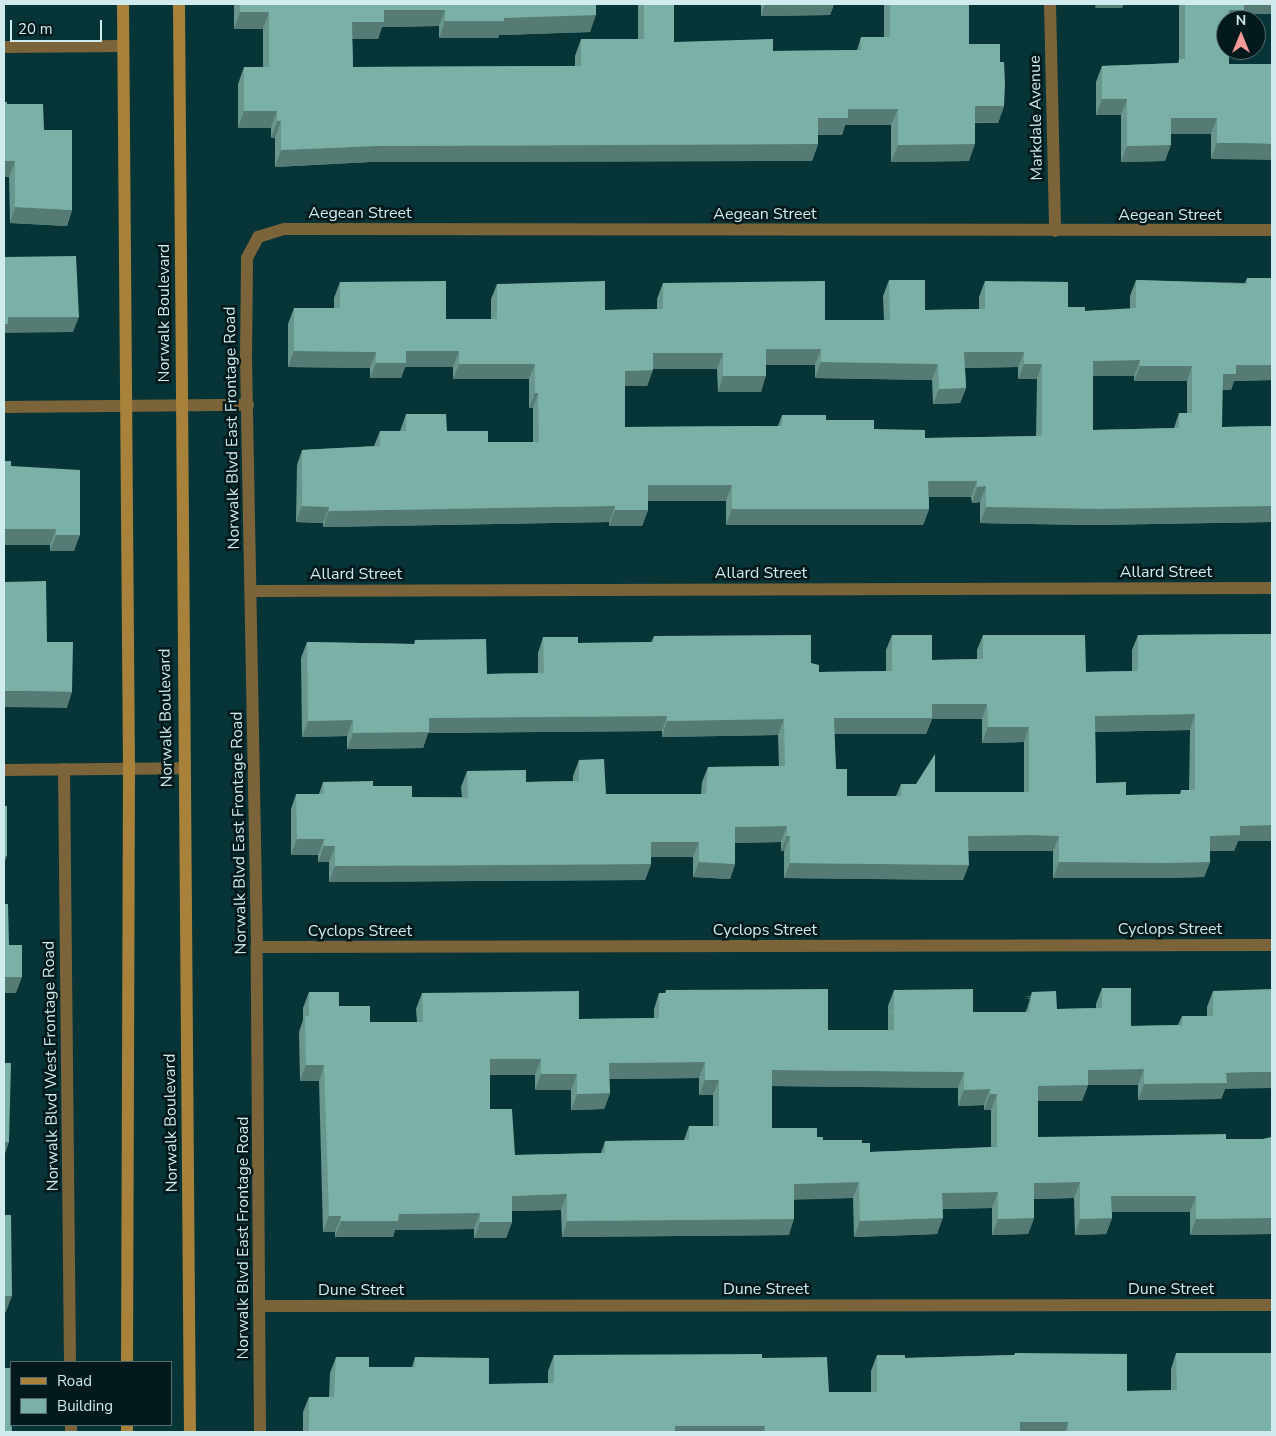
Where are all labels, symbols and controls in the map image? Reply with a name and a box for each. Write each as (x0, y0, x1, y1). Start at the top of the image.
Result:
scale bar (12, 10, 105, 42)
north arrow (1216, 10, 1266, 60)
text: N (1236, 11, 1246, 30)
text: 20 m (18, 19, 53, 39)
street label: Markdale Avenue (1025, 55, 1047, 181)
street label: Aegean Street (308, 203, 412, 223)
street label: Aegean Street (713, 204, 817, 224)
street label: Aegean Street (1118, 205, 1222, 225)
street label: Norwalk Boulevard (154, 244, 174, 382)
street label: Norwalk Blvd East Frontage Road (220, 306, 244, 550)
street label: Allard Street (1120, 562, 1212, 582)
street label: Allard Street (715, 563, 807, 583)
street label: Allard Street (310, 564, 402, 584)
street label: Norwalk Boulevard (155, 648, 177, 788)
street label: Norwalk Blvd East Frontage Road (227, 711, 251, 955)
street label: Cyclops Street (1118, 919, 1222, 939)
street label: Cyclops Street (713, 920, 817, 940)
street label: Cyclops Street (308, 921, 412, 941)
street label: Norwalk Blvd West Frontage Road (39, 941, 63, 1191)
street label: Norwalk Boulevard (160, 1053, 182, 1193)
street label: Norwalk Blvd East Frontage Road (233, 1116, 253, 1360)
street label: Dune Street (723, 1279, 809, 1299)
street label: Dune Street (1128, 1279, 1214, 1299)
street label: Dune Street (318, 1280, 404, 1300)
legend (10, 1361, 172, 1426)
text: Road (57, 1371, 92, 1391)
text: Building (57, 1396, 113, 1416)

